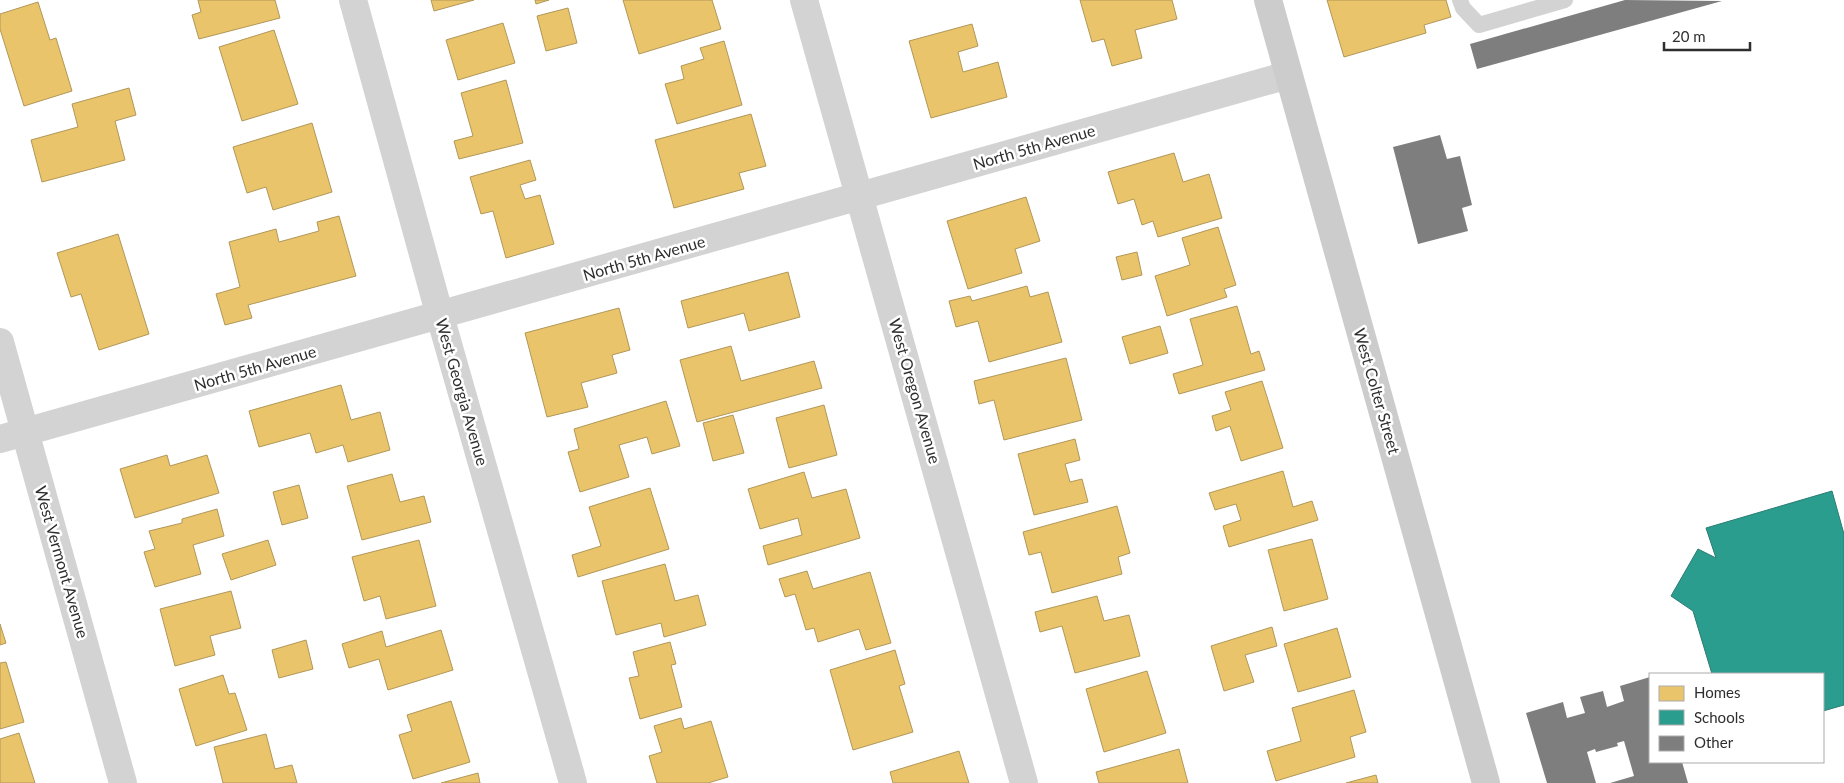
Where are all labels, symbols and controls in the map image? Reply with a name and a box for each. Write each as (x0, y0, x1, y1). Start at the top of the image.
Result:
scale bar (1664, 20, 1750, 52)
text: 20 m (1672, 27, 1706, 45)
street label: North 5th Avenue (971, 120, 1097, 173)
street label: North 5th Avenue (581, 231, 707, 284)
street label: West Georgia Avenue (432, 316, 493, 468)
street label: West Oregon Avenue (886, 316, 945, 466)
street label: West Colter Street (1350, 326, 1405, 456)
street label: North 5th Avenue (192, 341, 318, 394)
street label: West Vermont Avenue (32, 484, 93, 640)
legend (1649, 673, 1824, 763)
text: Homes (1694, 683, 1740, 701)
text: Schools (1694, 708, 1745, 726)
text: Other (1694, 733, 1734, 751)

